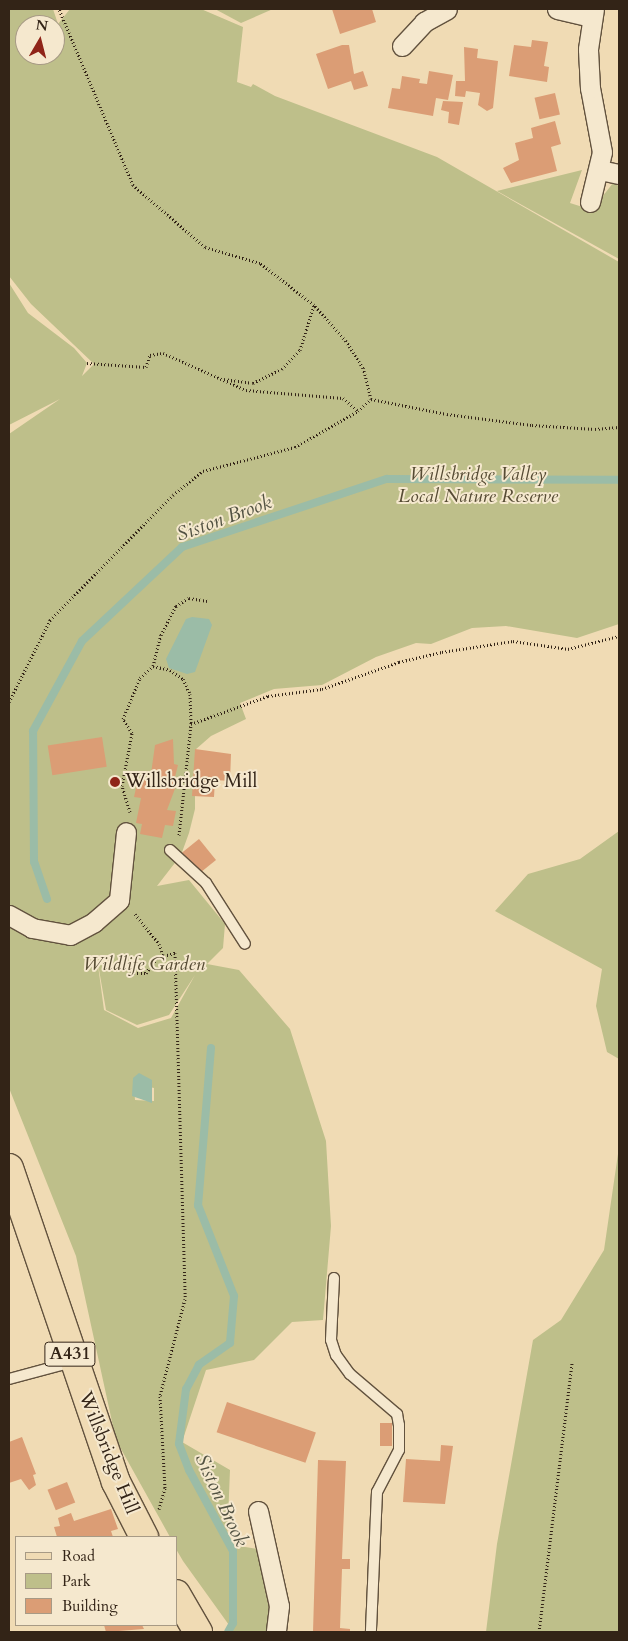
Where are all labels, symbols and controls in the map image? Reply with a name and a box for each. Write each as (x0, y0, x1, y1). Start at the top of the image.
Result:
north arrow (15, 15, 65, 65)
text: N (35, 15, 49, 36)
park label: Willsbridge Valley Local Nature Reserve (398, 464, 558, 508)
water label: Siston Brook (173, 490, 275, 546)
place label: Willsbridge Mill (125, 771, 257, 793)
marker: Willsbridge Mill (109, 776, 121, 788)
park label: Wildlife Garden (83, 954, 205, 976)
road number: A431 (44, 1338, 96, 1370)
street label: Willsbridge Hill (73, 1388, 143, 1518)
water label: Siston Brook (190, 1450, 254, 1550)
legend (15, 1536, 178, 1626)
text: Road (62, 1546, 95, 1566)
text: Park (62, 1571, 91, 1591)
text: Building (62, 1596, 118, 1616)

